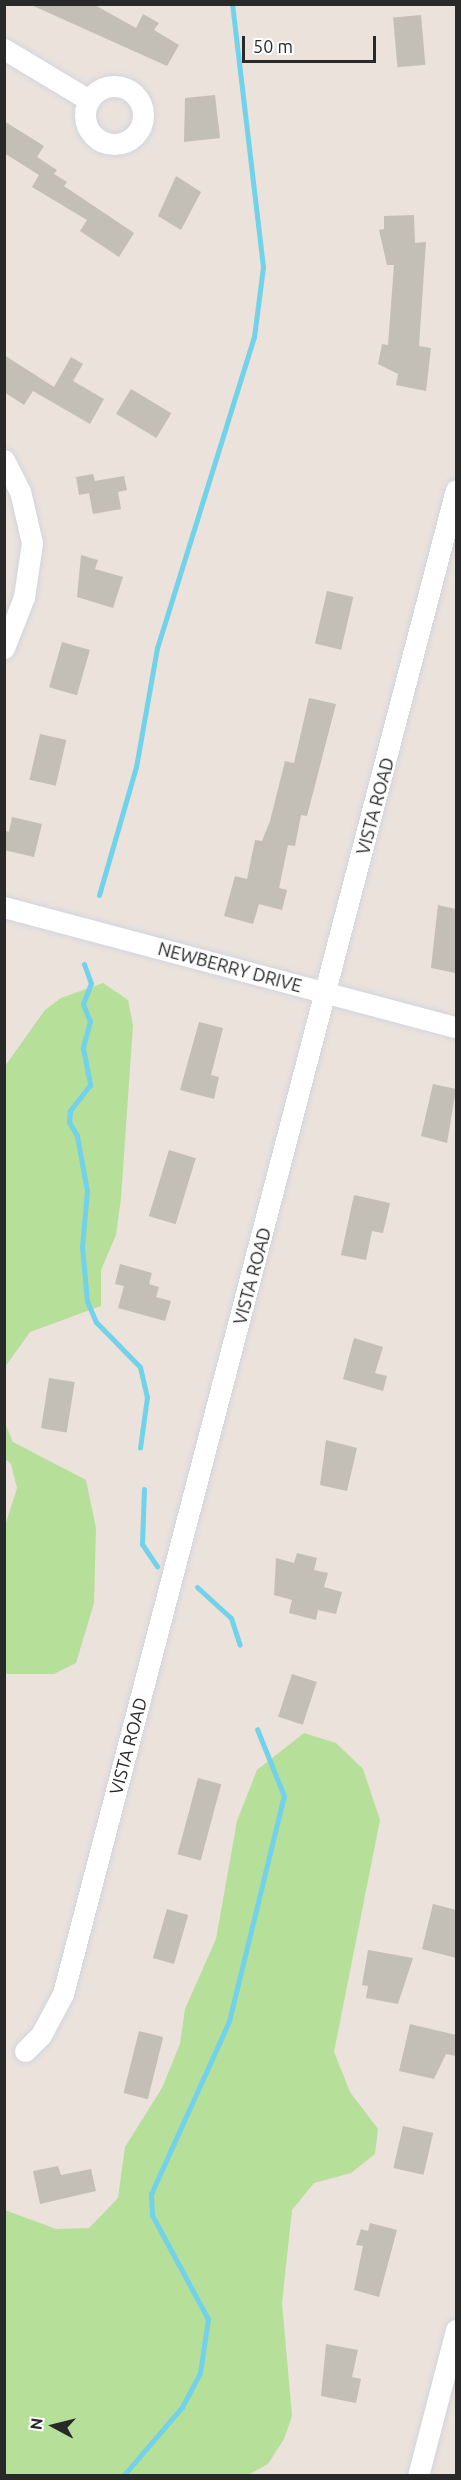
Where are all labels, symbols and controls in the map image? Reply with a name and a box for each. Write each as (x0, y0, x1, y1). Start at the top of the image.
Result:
scale bar (245, 24, 378, 62)
text: 50 m (253, 36, 293, 56)
street label: VISTA ROAD (352, 755, 398, 857)
street label: NEWBERRY DRIVE (156, 937, 304, 997)
street label: VISTA ROAD (229, 1225, 275, 1327)
street label: VISTA ROAD (105, 1695, 151, 1797)
north arrow (24, 2396, 84, 2456)
text: N (26, 2417, 46, 2431)

